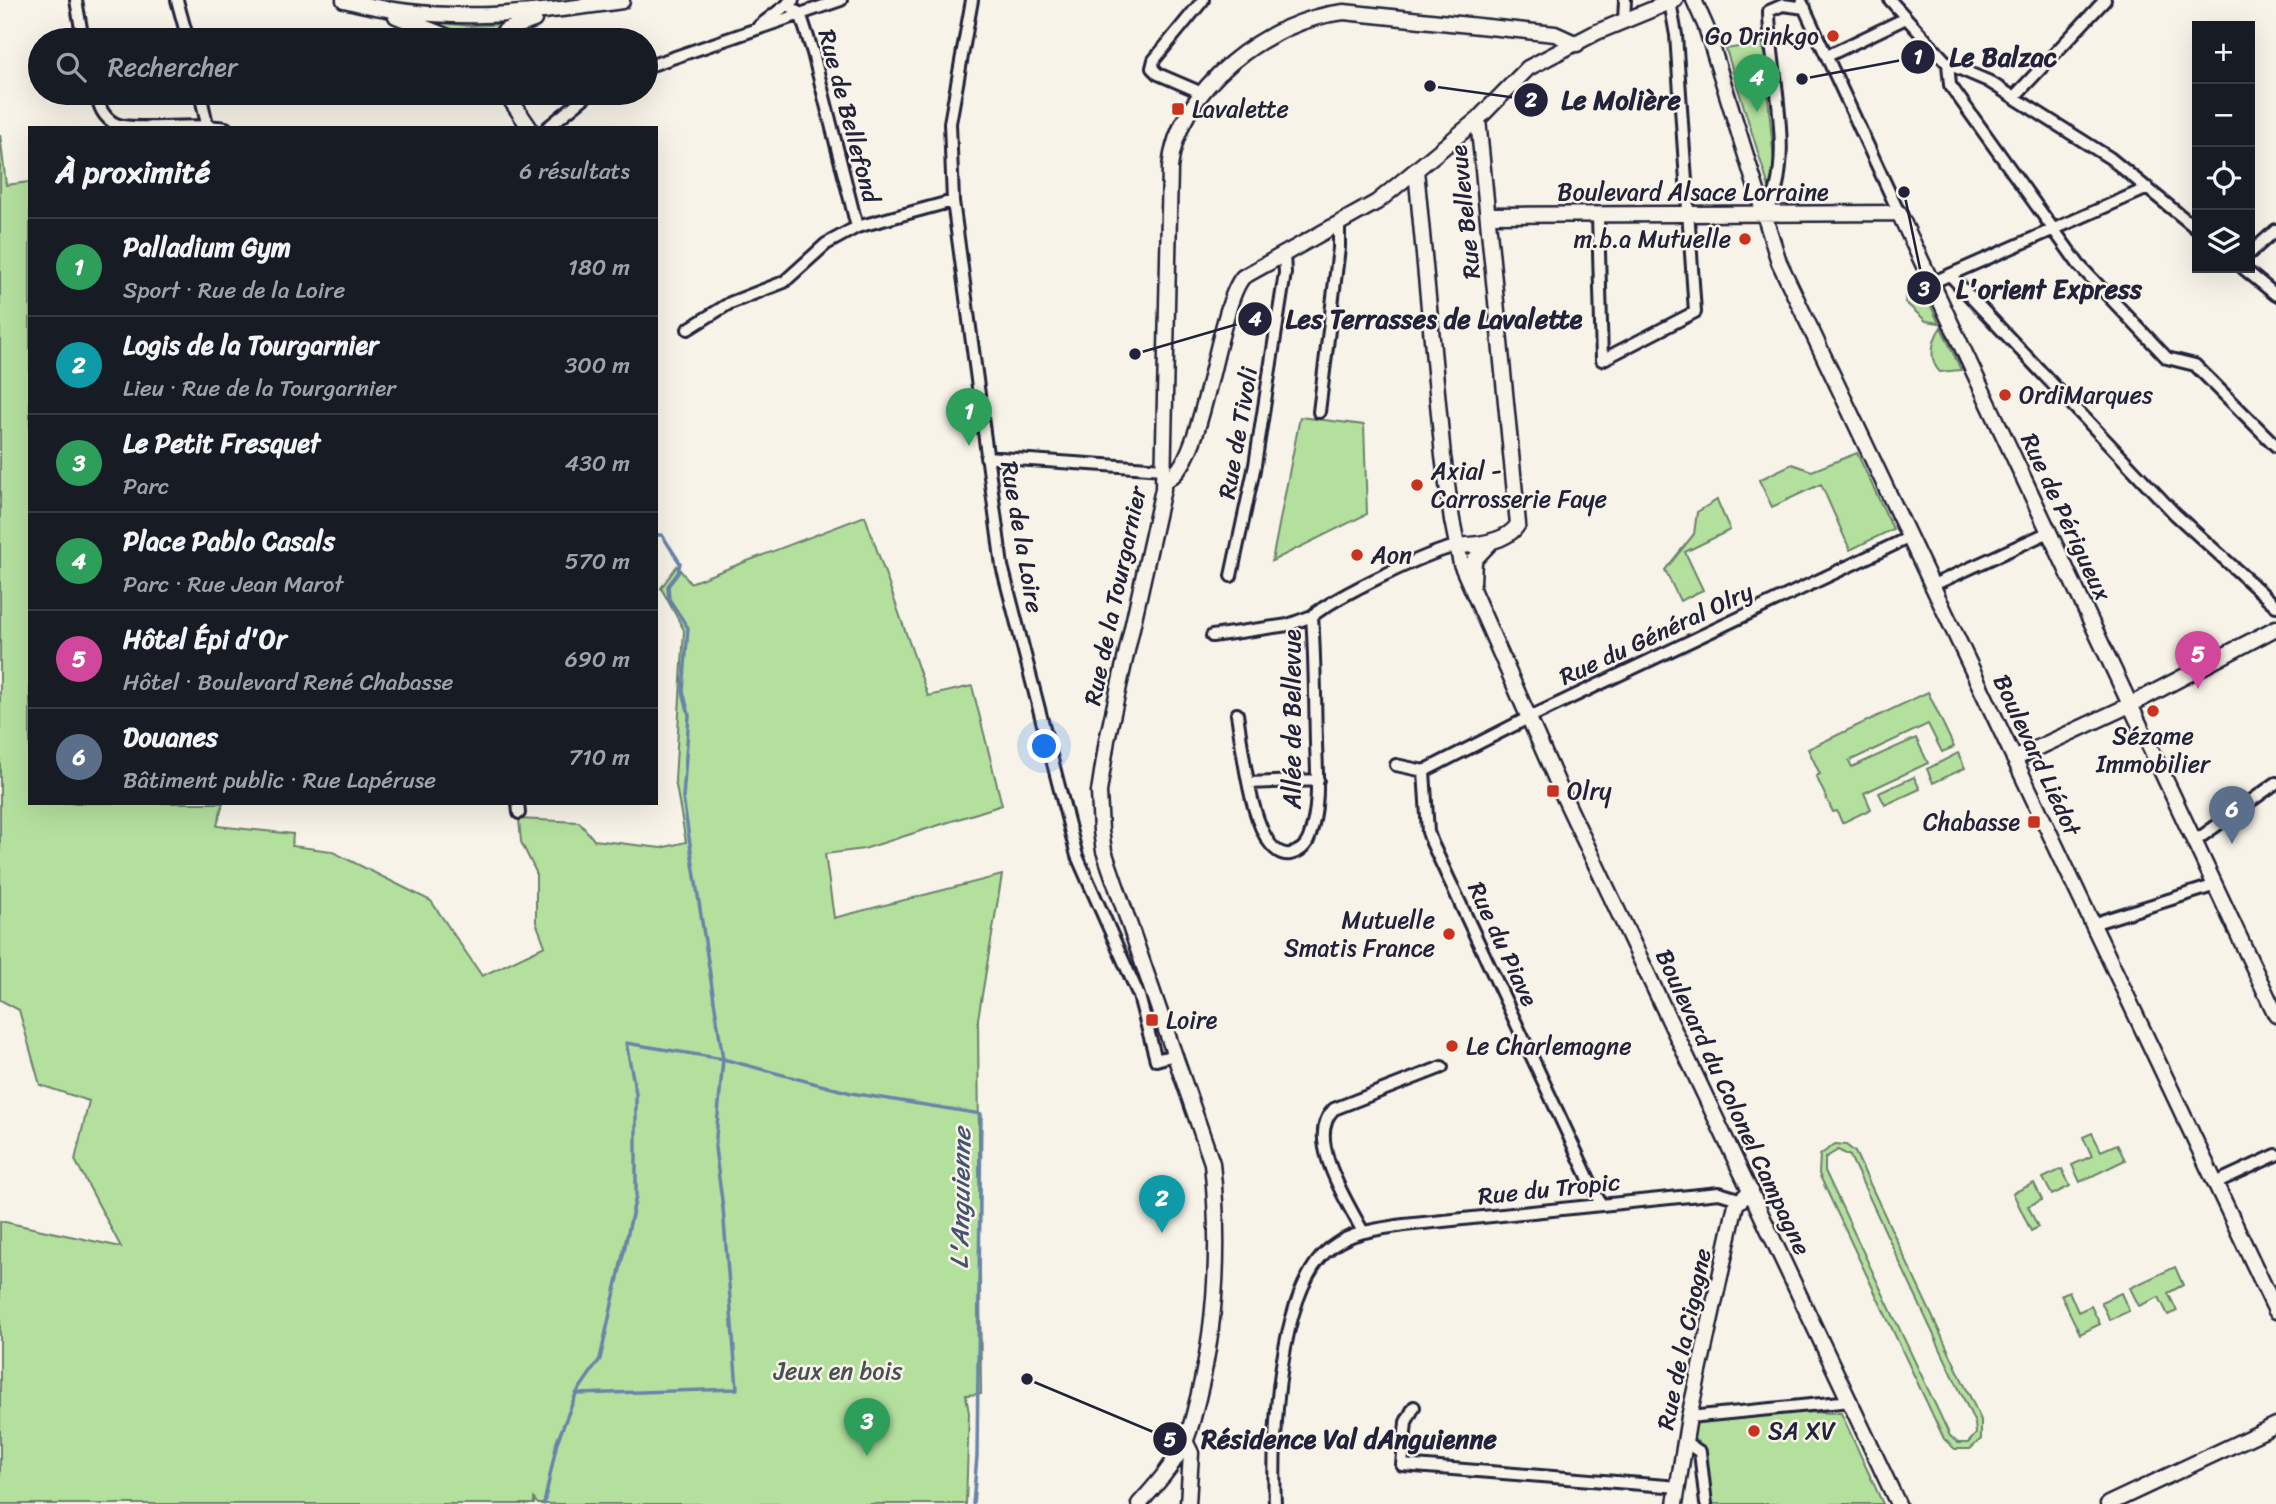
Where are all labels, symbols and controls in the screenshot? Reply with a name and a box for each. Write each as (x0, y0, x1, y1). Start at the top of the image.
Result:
place label: Go Drinkgo (1705, 15, 1819, 57)
map controls (2192, 21, 2255, 273)
button: + (2192, 21, 2255, 84)
street label: Rue de Bellefond (806, 25, 893, 209)
search box (28, 28, 658, 105)
marker: Go Drinkgo (1825, 28, 1841, 44)
callout: Le Balzac (1900, 33, 2071, 80)
text: Le Balzac (1949, 34, 2058, 80)
text: 1 (1913, 38, 1923, 76)
text: Rechercher (108, 44, 238, 90)
icon: search (52, 48, 90, 86)
pin: 4 (1734, 54, 1780, 112)
callout: Le Molière (1513, 77, 1694, 124)
text: Le Molière (1561, 77, 1681, 123)
text: 2 (1524, 81, 1537, 119)
button: − (2192, 84, 2255, 147)
place label: Lavalette (1192, 88, 1289, 130)
marker: Lavalette (1170, 101, 1186, 117)
street label: Rue Bellevue (1437, 142, 1493, 281)
text: À proximité (56, 145, 210, 199)
button: locate (2192, 147, 2255, 210)
text: 6 résultats (519, 151, 630, 192)
street label: Boulevard Alsace Lorraine (1557, 171, 1829, 213)
button: layers (2192, 210, 2255, 273)
place label: m.b.a Mutuelle (1574, 218, 1731, 260)
text: Palladium Gym (123, 224, 291, 270)
marker: m.b.a Mutuelle (1737, 231, 1753, 247)
text: 1 (74, 247, 84, 288)
text: 180 m (568, 247, 630, 288)
callout: L'orient Express (1907, 265, 2156, 312)
text: L'orient Express (1956, 266, 2143, 312)
text: Sport · Rue de la Loire (123, 270, 345, 311)
text: 3 (1917, 270, 1930, 308)
callout: Les Terrasses de Lavalette (1237, 295, 1597, 342)
text: Les Terrasses de Lavalette (1286, 296, 1583, 342)
text: 4 (1247, 300, 1262, 338)
text: Logis de la Tourgarnier (123, 322, 379, 368)
text: 2 (72, 345, 86, 386)
text: 300 m (565, 345, 630, 386)
street label: Rue de Tivoli (1206, 363, 1270, 502)
text: Lieu · Rue de la Tourgarnier (123, 368, 396, 409)
place label: OrdiMarques (2019, 374, 2153, 416)
marker: OrdiMarques (1997, 387, 2013, 403)
pin: 1 (946, 388, 992, 446)
text: Le Petit Fresquet (123, 420, 320, 466)
street label: Rue de Périgueux (2009, 426, 2124, 609)
text: 3 (73, 443, 85, 484)
text: 430 m (565, 443, 630, 484)
place label: Axial - Carrosserie Faye (1430, 450, 1607, 520)
street label: Rue de la Loire (988, 458, 1056, 616)
text: Parc (123, 466, 169, 507)
marker: Axial - Carrosserie Faye (1409, 477, 1425, 493)
street label: Rue de la Tourgarnier (1071, 481, 1159, 709)
text: Place Pablo Casals (123, 518, 335, 564)
place label: Aon (1370, 534, 1412, 576)
text: 4 (72, 541, 86, 582)
text: 570 m (565, 541, 630, 582)
marker: Aon (1349, 547, 1365, 563)
text: Parc · Rue Jean Marot (123, 564, 344, 605)
street label: Rue du Général Olry (1552, 570, 1761, 697)
text: Hôtel Épi d'Or (123, 616, 287, 662)
street label: Allée de Bellevue (1271, 629, 1313, 810)
pin: 5 (2175, 631, 2221, 689)
text: 5 (72, 639, 86, 680)
text: 690 m (565, 639, 630, 680)
text: Hôtel · Boulevard René Chabasse (123, 662, 453, 703)
street label: Boulevard Liédot (1981, 667, 2094, 844)
marker: Sézame Immobilier (2145, 703, 2161, 719)
text: Douanes (123, 714, 218, 760)
place label: Sézame Immobilier (2095, 715, 2212, 785)
your location (1027, 729, 1061, 763)
text: 6 (72, 737, 86, 778)
text: 710 m (569, 737, 630, 778)
text: Bâtiment public · Rue Lapéruse (123, 760, 436, 801)
place label: Olry (1567, 770, 1612, 812)
marker: Olry (1545, 783, 1561, 799)
pin: 6 (2209, 786, 2255, 844)
place label: Chabasse (1923, 801, 2020, 843)
marker: Chabasse (2026, 814, 2042, 830)
street label: Rue du Piave (1456, 875, 1550, 1014)
place label: Mutuelle Smatis France (1284, 899, 1435, 969)
marker: Mutuelle Smatis France (1441, 926, 1457, 942)
street label: Boulevard du Colonel Campagne (1643, 942, 1823, 1262)
place label: Loire (1166, 999, 1218, 1041)
marker: Loire (1144, 1012, 1160, 1028)
place label: Le Charlemagne (1466, 1025, 1631, 1067)
marker: Le Charlemagne (1444, 1038, 1460, 1054)
water label: L'Anguienne (936, 1124, 984, 1269)
street label: Rue du Tropic (1476, 1161, 1622, 1217)
pin: 2 (1139, 1175, 1185, 1233)
street label: Rue de la Cigogne (1644, 1244, 1724, 1434)
park label: Jeux en bois (773, 1350, 903, 1392)
pin: 3 (844, 1398, 890, 1456)
place label: SA XV (1768, 1410, 1836, 1452)
callout: Résidence Val dAnguienne (1152, 1416, 1511, 1463)
text: Résidence Val dAnguienne (1200, 1416, 1497, 1462)
text: 5 (1164, 1421, 1177, 1459)
marker: SA XV (1746, 1423, 1762, 1439)

